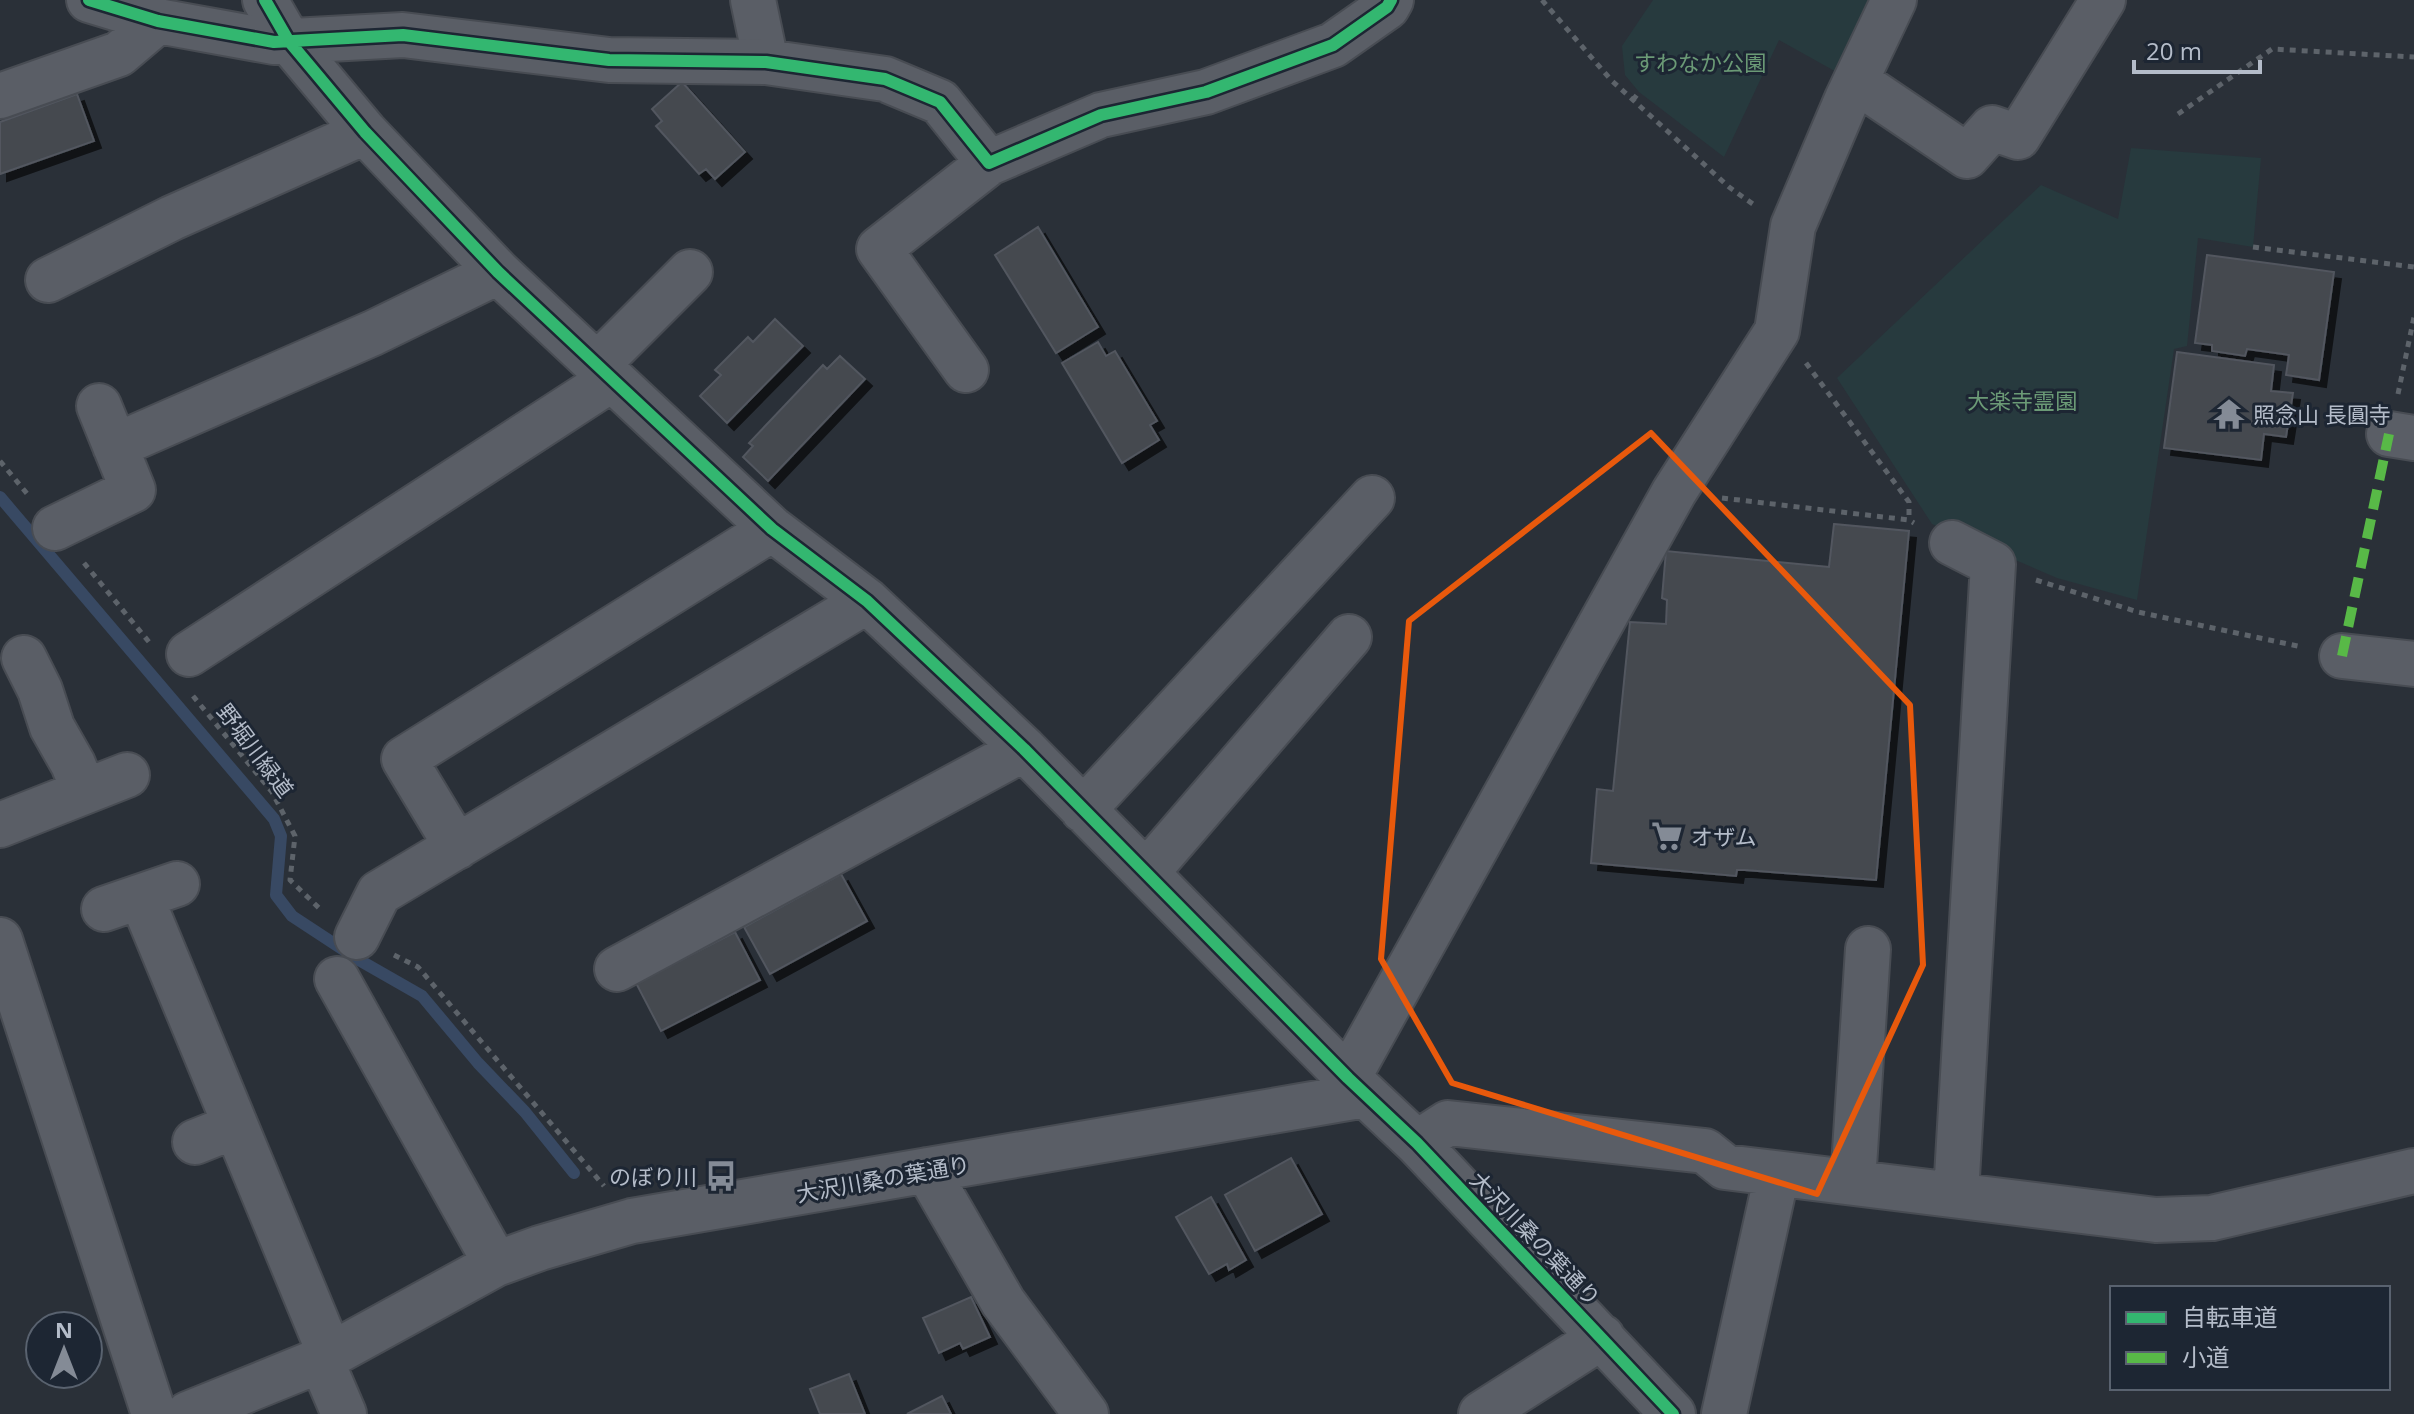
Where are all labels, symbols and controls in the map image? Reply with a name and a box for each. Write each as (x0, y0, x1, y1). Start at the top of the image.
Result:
scale bar (2134, 24, 2260, 74)
text: 20 m (2146, 34, 2202, 67)
park label: すわなか公園 (1634, 47, 1766, 77)
park label: 大楽寺霊園 (1967, 385, 2077, 415)
temple icon: 照念山 長圓寺 (2212, 397, 2246, 431)
place label: 照念山 長圓寺 (2253, 399, 2391, 429)
street label: 野堀川緑道 (211, 697, 301, 803)
supermarket icon: オザム (1650, 819, 1684, 853)
place label: オザム (1691, 821, 1757, 851)
street label: 大沢川桑の葉通り (794, 1148, 972, 1208)
bus stop icon: のぼり川 (704, 1159, 738, 1193)
place label: のぼり川 (609, 1161, 697, 1191)
street label: 大沢川桑の葉通り (1464, 1164, 1608, 1312)
legend (2110, 1286, 2390, 1390)
text: 自転車道 (2182, 1300, 2278, 1333)
north arrow (24, 1310, 104, 1390)
text: N (55, 1314, 73, 1344)
text: 小道 (2182, 1340, 2230, 1373)

